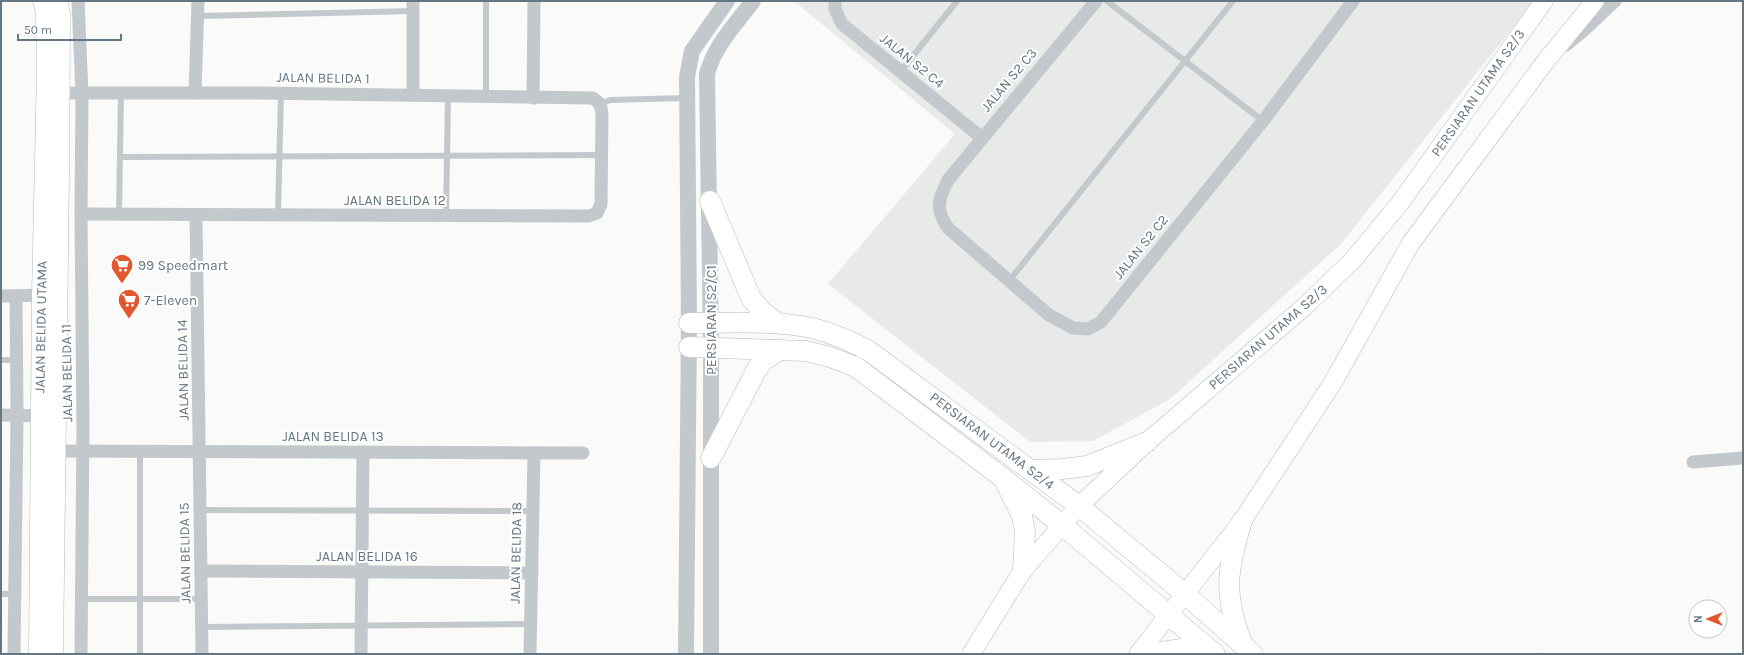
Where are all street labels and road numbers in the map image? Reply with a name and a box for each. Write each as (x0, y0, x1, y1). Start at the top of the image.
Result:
street label: PERSIARAN UTAMA S2/3 (1427, 26, 1529, 160)
street label: JALAN S2 C4 (877, 30, 948, 92)
street label: JALAN S2 C3 (977, 45, 1041, 115)
street label: JALAN BELIDA 1 (276, 69, 370, 87)
street label: JALAN BELIDA 12 (344, 192, 446, 209)
street label: JALAN S2 C2 (1110, 211, 1172, 283)
street label: JALAN BELIDA UTAMA (31, 261, 51, 393)
street label: PERSIARAN S2/C1 (703, 265, 720, 375)
street label: PERSIARAN UTAMA S2/3 (1205, 281, 1331, 393)
street label: JALAN BELIDA 14 (174, 319, 192, 421)
street label: JALAN BELIDA 11 (58, 324, 76, 422)
street label: PERSIARAN UTAMA S2/4 (926, 389, 1058, 493)
street label: JALAN BELIDA 13 (282, 428, 384, 445)
street label: JALAN BELIDA 15 (176, 502, 194, 604)
street label: JALAN BELIDA 18 (507, 502, 525, 604)
street label: JALAN BELIDA 16 (316, 548, 418, 565)

